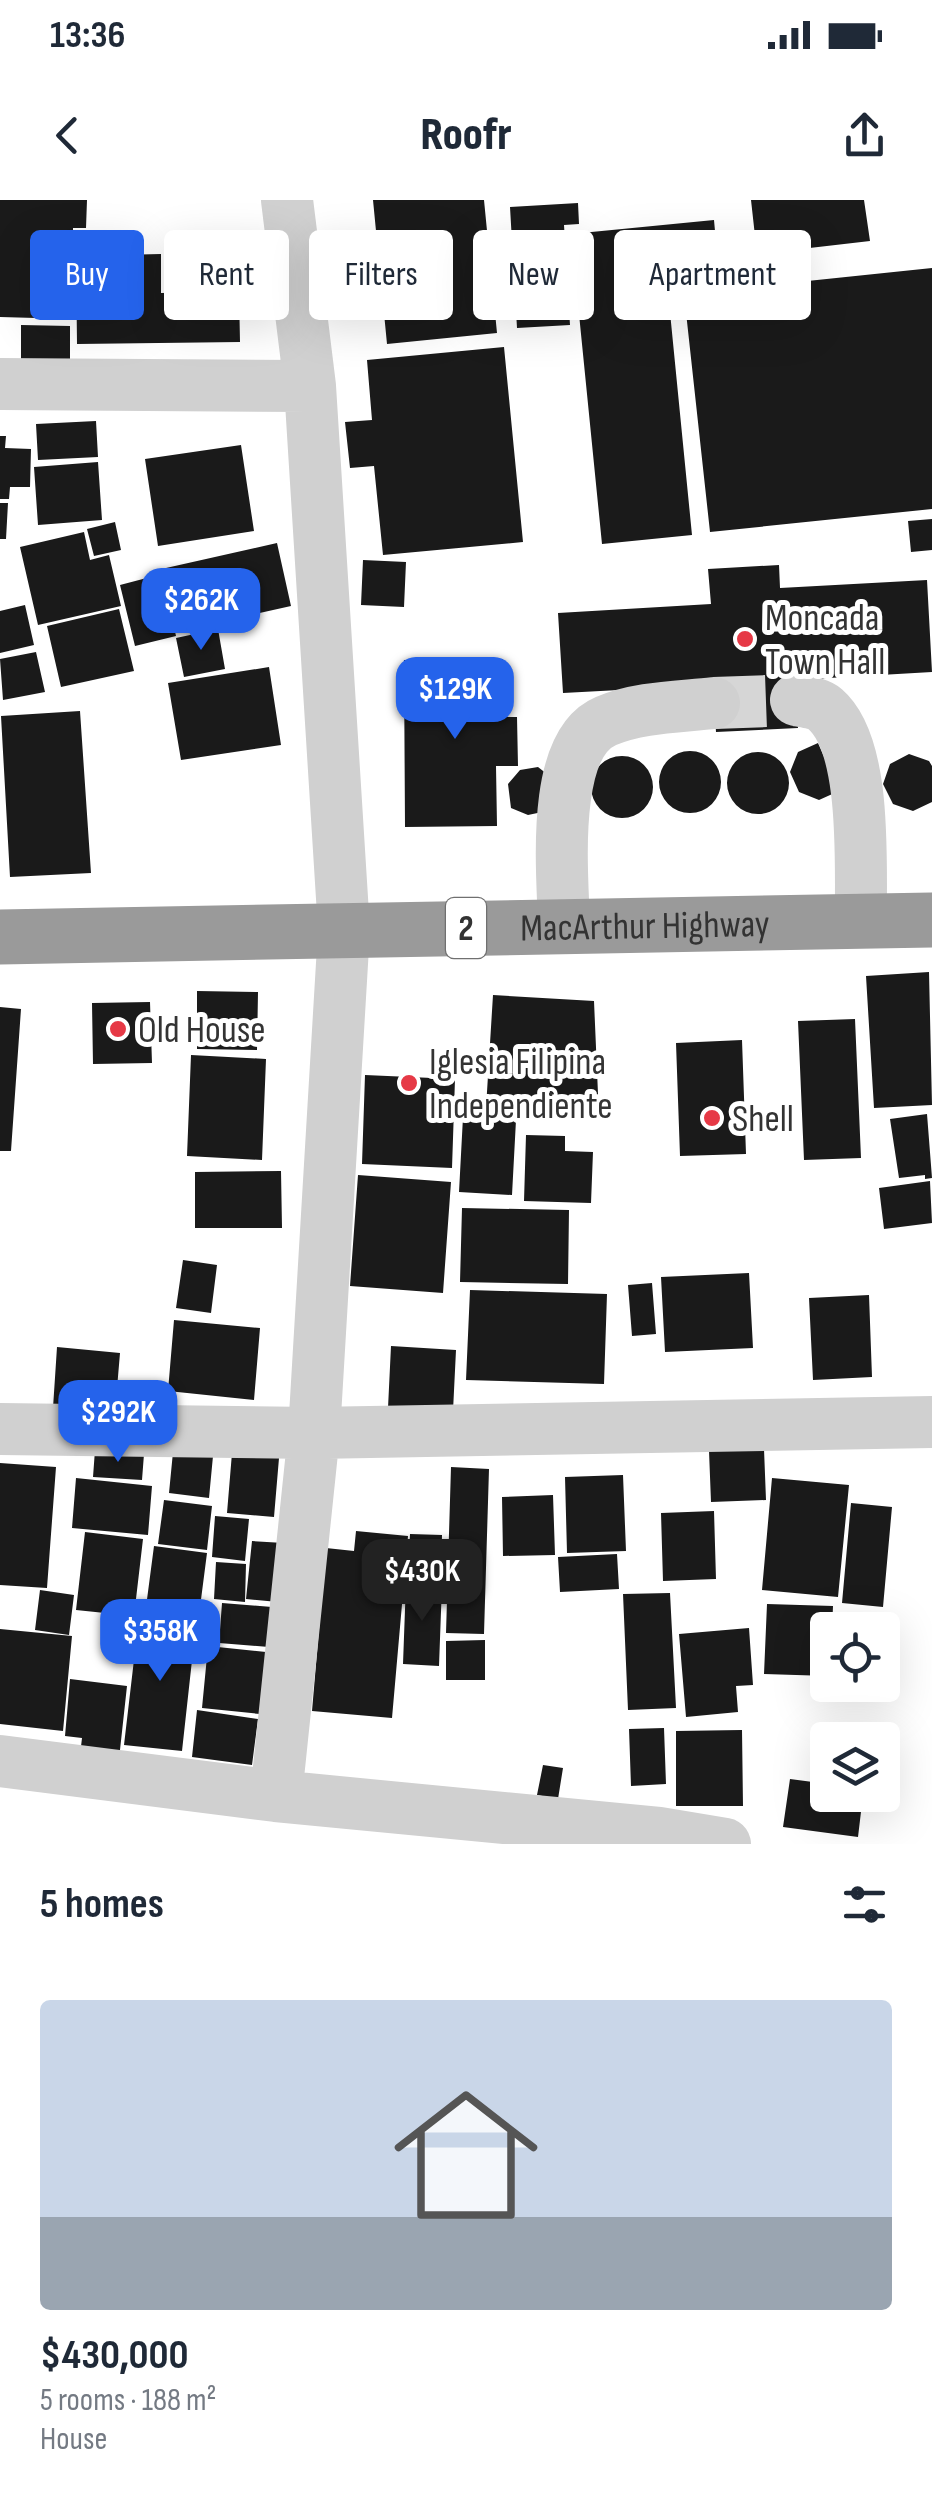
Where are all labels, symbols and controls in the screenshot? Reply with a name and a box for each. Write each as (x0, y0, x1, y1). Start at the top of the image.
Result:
text: 13:36 (50, 13, 125, 58)
icon: back (40, 108, 95, 163)
text: Roofr (420, 108, 512, 163)
icon: share (837, 108, 892, 163)
chip: Buy (30, 230, 144, 320)
chip: Rent (164, 230, 289, 320)
chip: Filters (309, 230, 453, 320)
chip: New (473, 230, 594, 320)
chip: Apartment (614, 230, 811, 320)
pin: $262K (131, 568, 271, 653)
text: $262K (163, 581, 239, 620)
place label: Moncada Town Hall (765, 596, 885, 685)
marker: Moncada Town Hall (734, 628, 756, 650)
pin: $129K (385, 657, 525, 742)
text: $129K (418, 670, 492, 709)
road number: 2 (446, 898, 486, 958)
street label: MacArthur Highway (520, 902, 770, 952)
place label: Old House (138, 1008, 266, 1053)
marker: Old House (107, 1018, 129, 1040)
place label: Iglesia Filipina Independiente (429, 1040, 613, 1129)
marker: Iglesia Filipina Independiente (398, 1072, 420, 1094)
place label: Shell (732, 1097, 794, 1142)
marker: Shell (701, 1107, 723, 1129)
pin: $292K (48, 1380, 188, 1465)
text: $292K (80, 1393, 156, 1432)
pin: $430K (352, 1539, 492, 1624)
text: $430K (384, 1552, 460, 1591)
pin: $358K (90, 1599, 230, 1684)
text: $358K (122, 1612, 198, 1651)
map controls (810, 1612, 900, 1812)
button: locate (810, 1612, 900, 1702)
button: layers (810, 1722, 900, 1812)
icon: filters (837, 1877, 892, 1932)
text: 5 homes (40, 1879, 164, 1930)
icon: home (376, 2065, 556, 2245)
text: $430,000 (40, 2330, 189, 2381)
text: 5 rooms · 188 m² (40, 2381, 217, 2420)
text: House (40, 2420, 107, 2459)

